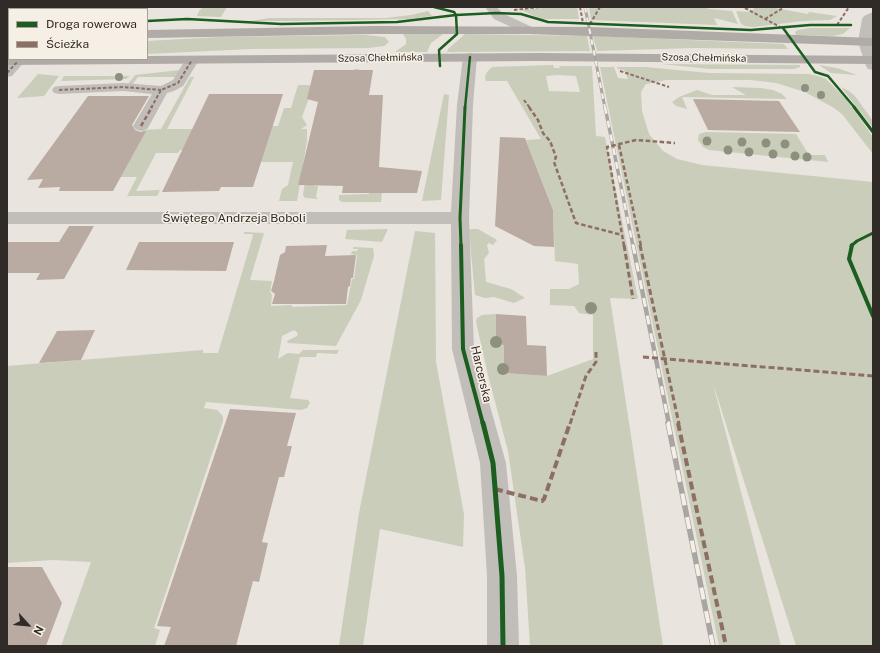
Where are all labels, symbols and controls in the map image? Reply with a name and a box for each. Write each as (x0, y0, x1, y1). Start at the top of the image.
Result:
legend (8, 8, 148, 60)
text: Droga rowerowa (46, 17, 137, 31)
text: Ścieżka (46, 37, 89, 51)
street label: Szosa Chełmińska (337, 51, 423, 65)
street label: Szosa Chełmińska (661, 51, 747, 65)
street label: Świętego Andrzeja Boboli (162, 211, 306, 225)
street label: Harcerska (468, 344, 494, 404)
north arrow (8, 605, 48, 645)
text: N (31, 624, 46, 637)

